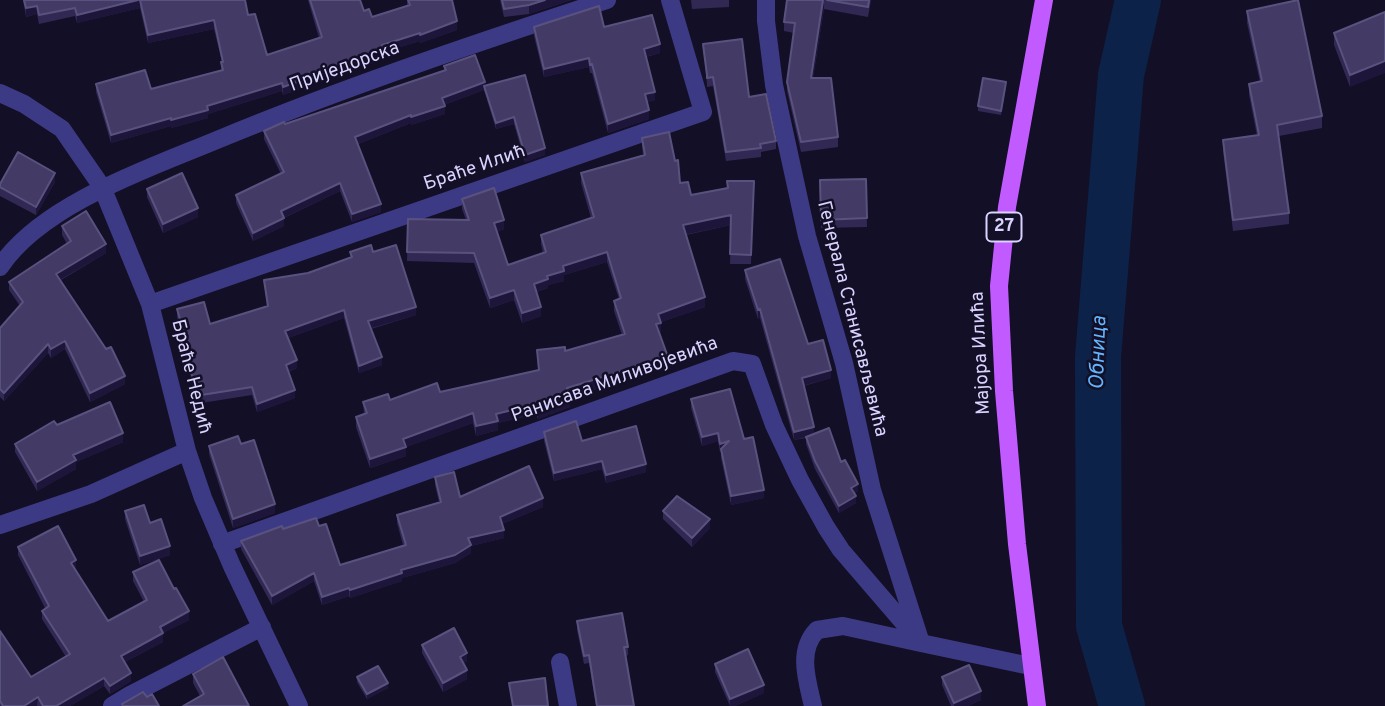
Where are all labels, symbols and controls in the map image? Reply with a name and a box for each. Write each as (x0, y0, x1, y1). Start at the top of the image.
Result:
street label: Приједорска (287, 38, 403, 98)
street label: Браће Илић (421, 141, 529, 197)
street label: Генерала Станисављевића (811, 199, 891, 439)
road number: 27 (986, 212, 1021, 242)
street label: Мајора Илића (967, 291, 997, 415)
water label: Обница (1086, 316, 1114, 390)
street label: Браће Недић (165, 317, 215, 437)
street label: Ранисава Миливојевића (509, 333, 721, 429)

